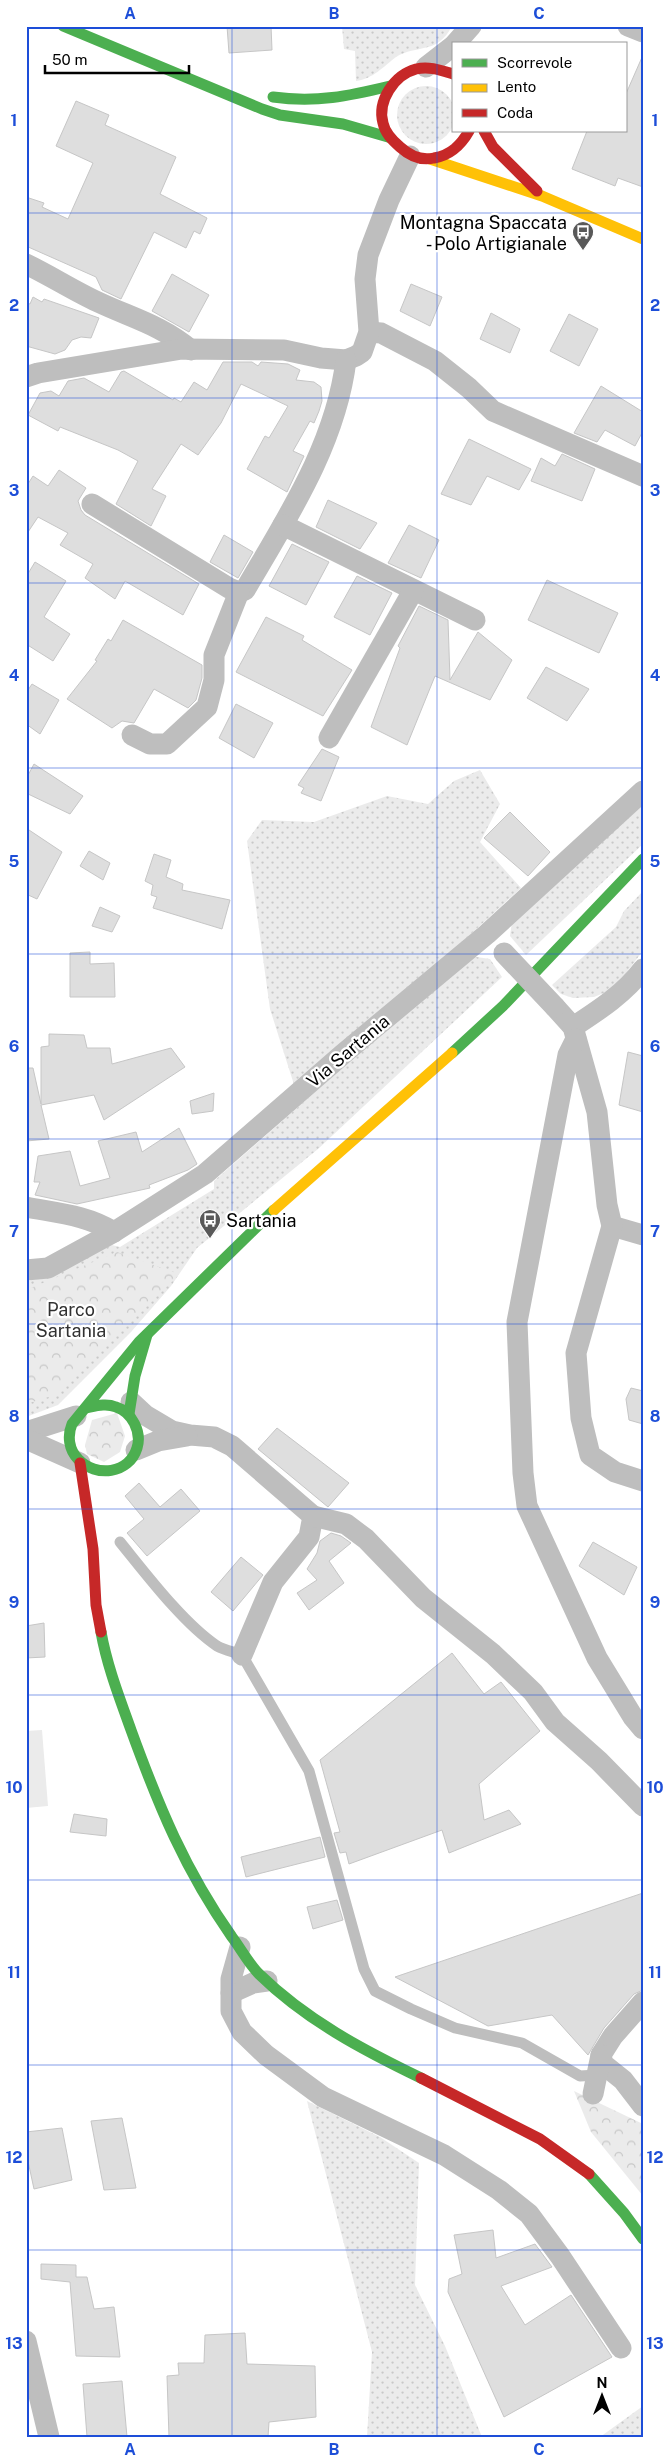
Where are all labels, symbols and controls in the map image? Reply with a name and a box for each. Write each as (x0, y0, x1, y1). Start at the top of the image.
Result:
text: A (124, 4, 136, 23)
text: B (329, 4, 340, 23)
text: C (533, 4, 545, 23)
scale bar (45, 42, 189, 74)
legend (452, 42, 626, 132)
text: 50 m (52, 51, 87, 68)
text: Scorrevole (497, 54, 572, 71)
text: Lento (497, 78, 536, 95)
text: Coda (497, 104, 533, 121)
text: 1 (11, 111, 17, 130)
text: 1 (652, 111, 658, 130)
place label: Montagna Spaccata - Polo Artigianale (400, 212, 567, 254)
bus stop icon: Montagna Spaccata - Polo Artigianale (571, 220, 595, 251)
text: 2 (9, 296, 19, 315)
text: 2 (650, 296, 660, 315)
text: 3 (9, 481, 19, 500)
text: 3 (650, 481, 660, 500)
text: 4 (9, 666, 20, 685)
text: 4 (650, 666, 661, 685)
text: 5 (9, 852, 20, 871)
text: 5 (650, 852, 661, 871)
street label: Via Sartania (302, 1010, 394, 1092)
text: 6 (9, 1037, 19, 1056)
text: 6 (650, 1037, 660, 1056)
bus stop icon: Sartania (198, 1208, 222, 1239)
place label: Sartania (226, 1210, 296, 1231)
text: 7 (9, 1222, 19, 1241)
text: 7 (650, 1222, 660, 1241)
park label: Parco Sartania (36, 1299, 106, 1341)
text: 8 (9, 1407, 20, 1426)
text: 8 (650, 1407, 661, 1426)
text: 9 (9, 1593, 19, 1612)
text: 9 (650, 1593, 660, 1612)
text: 10 (5, 1778, 23, 1797)
text: 10 (646, 1778, 664, 1797)
text: 11 (7, 1963, 21, 1982)
text: 11 (648, 1963, 662, 1982)
text: 12 (5, 2148, 23, 2167)
text: 12 (646, 2148, 664, 2167)
text: 13 (5, 2334, 23, 2353)
text: 13 (646, 2334, 664, 2353)
north arrow (576, 2370, 626, 2420)
text: N (597, 2375, 607, 2391)
text: A (124, 2440, 136, 2459)
text: B (329, 2440, 340, 2459)
text: C (533, 2440, 545, 2459)

